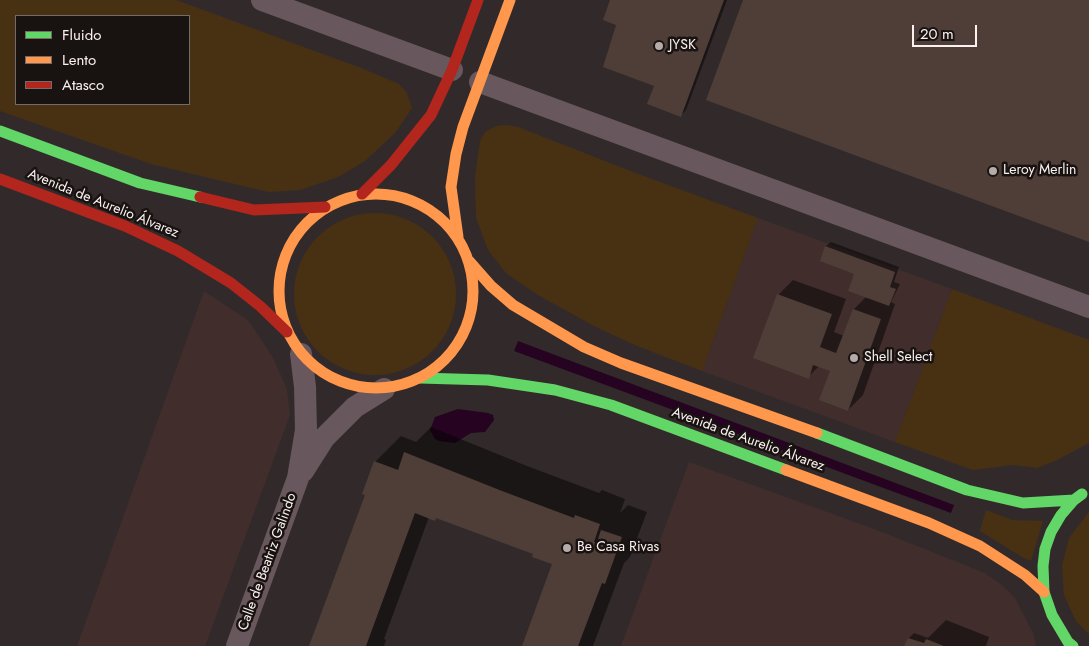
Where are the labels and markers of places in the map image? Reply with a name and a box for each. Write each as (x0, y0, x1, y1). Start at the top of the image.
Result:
place label: JYSK (669, 38, 696, 54)
marker: JYSK (653, 40, 665, 52)
place label: Leroy Merlin (1003, 163, 1076, 179)
marker: Leroy Merlin (987, 165, 999, 177)
place label: Shell Select (864, 350, 932, 366)
marker: Shell Select (848, 352, 860, 364)
place label: Be Casa Rivas (577, 540, 659, 556)
marker: Be Casa Rivas (561, 542, 573, 554)

